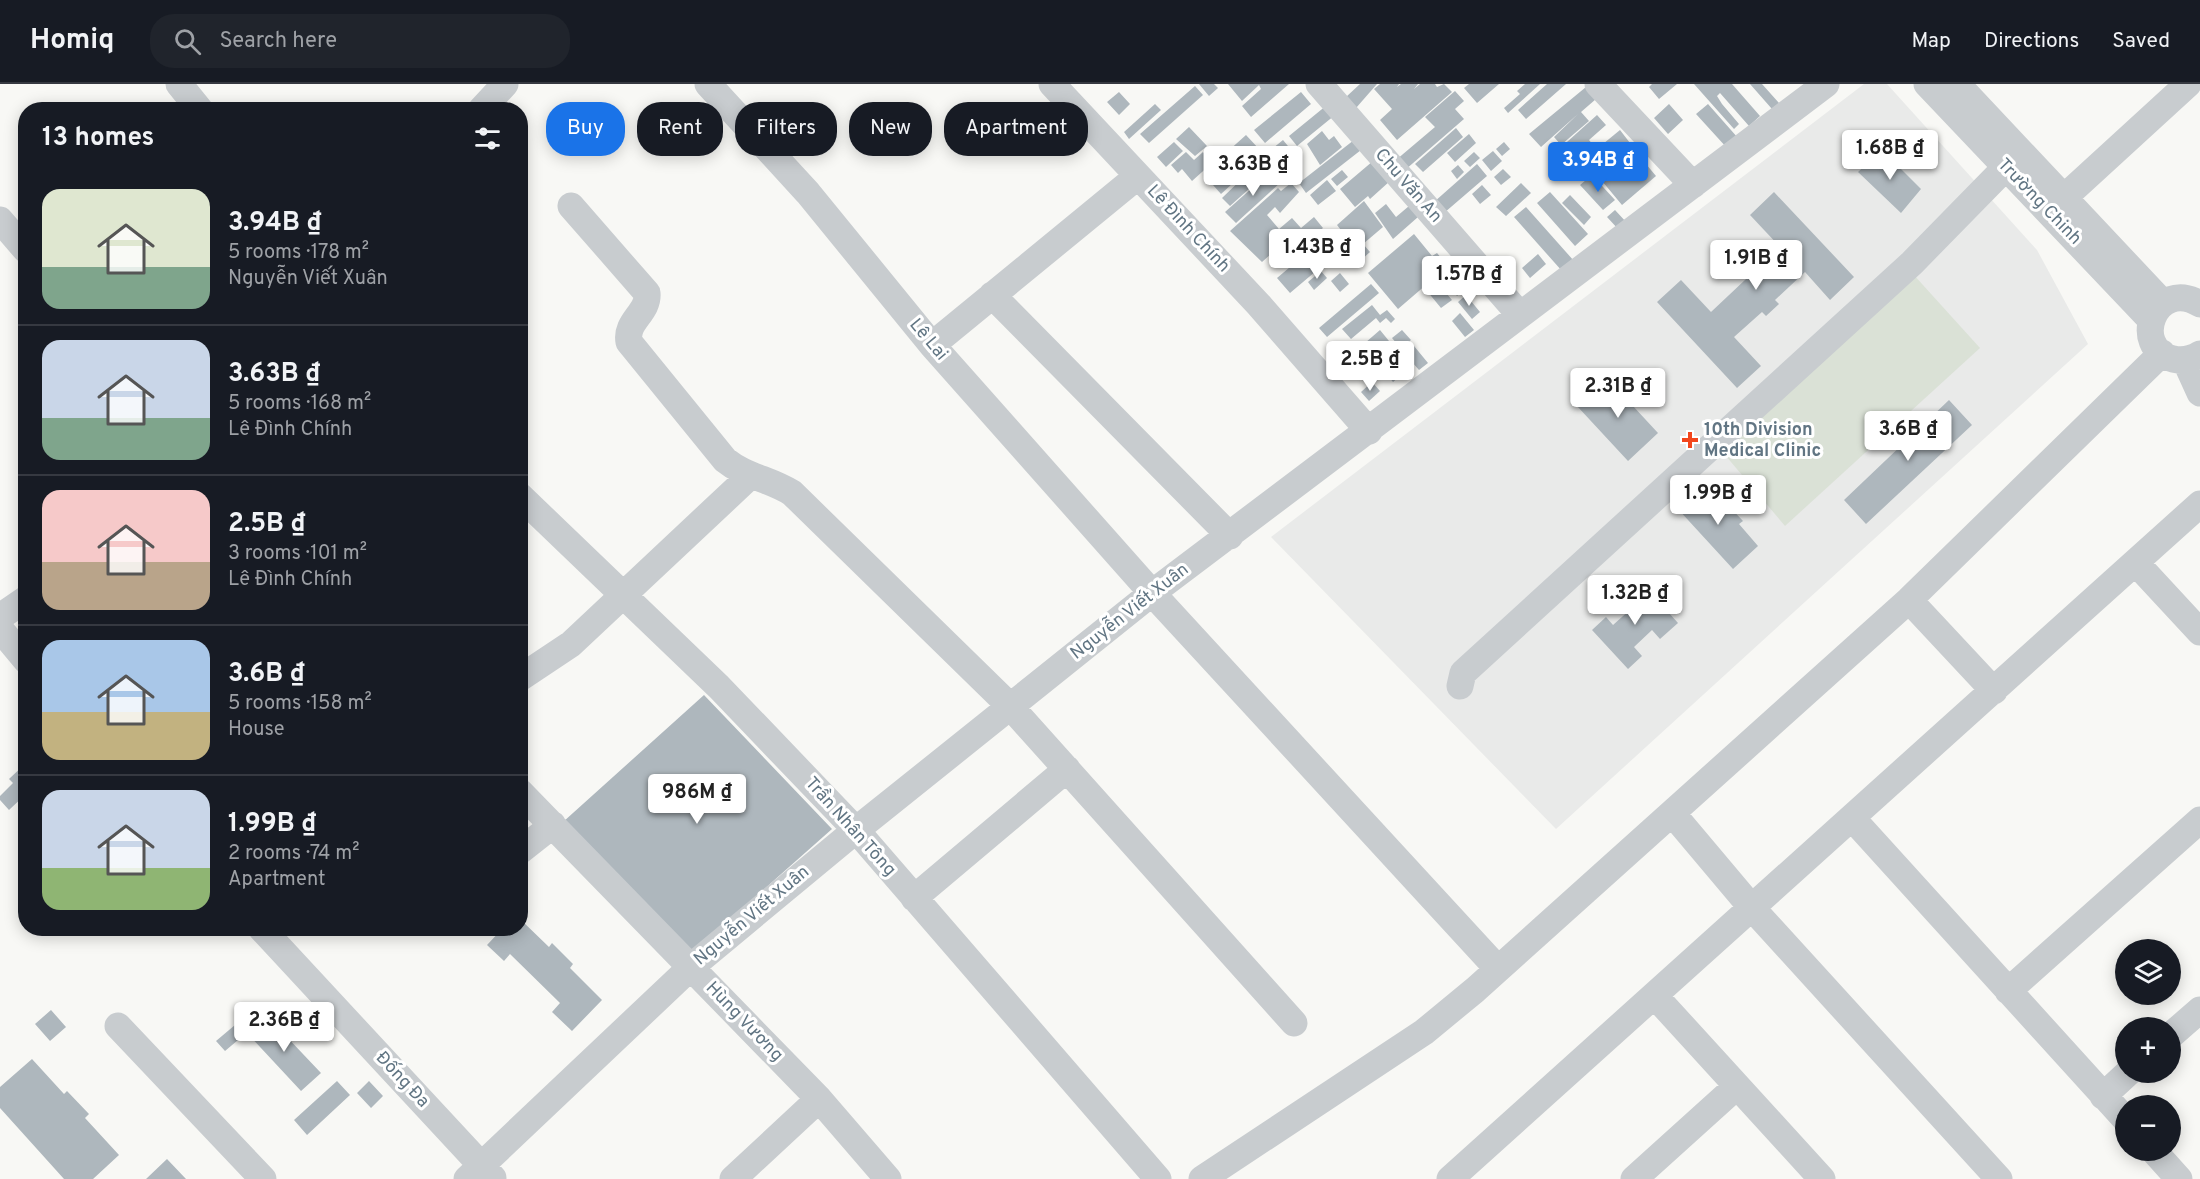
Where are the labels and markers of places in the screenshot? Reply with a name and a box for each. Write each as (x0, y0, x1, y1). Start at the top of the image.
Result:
pin: 1.68B ₫ (1835, 130, 1945, 181)
pin: 3.94B ₫ (1543, 142, 1653, 193)
pin: 3.63B ₫ (1198, 146, 1308, 197)
pin: 1.43B ₫ (1262, 229, 1372, 280)
pin: 1.91B ₫ (1701, 240, 1811, 291)
pin: 1.57B ₫ (1414, 256, 1524, 307)
pin: 2.5B ₫ (1321, 341, 1419, 392)
pin: 2.31B ₫ (1563, 368, 1673, 419)
pin: 3.6B ₫ (1859, 411, 1957, 462)
place label: 10th Division Medical Clinic (1704, 419, 1821, 463)
marker: 10th Division Medical Clinic (1681, 431, 1699, 449)
pin: 1.99B ₫ (1663, 475, 1773, 526)
pin: 1.32B ₫ (1580, 575, 1690, 626)
pin: 986M ₫ (648, 774, 746, 825)
pin: 2.36B ₫ (229, 1002, 339, 1053)

